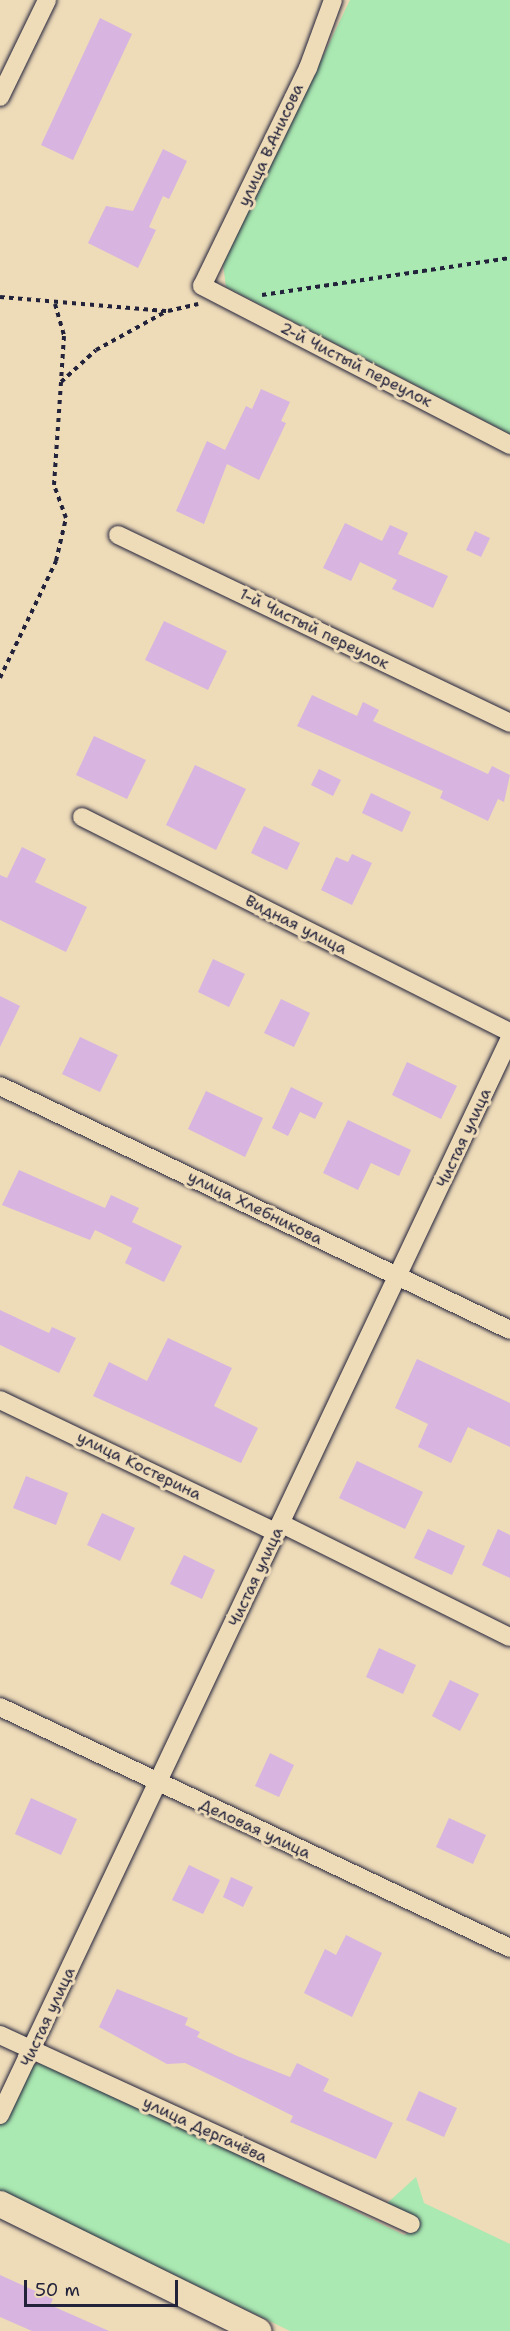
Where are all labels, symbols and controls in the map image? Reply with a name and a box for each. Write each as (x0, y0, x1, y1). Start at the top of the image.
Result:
street label: улица В.Анисова (234, 81, 308, 209)
street label: 2-й Чистый переулок (277, 318, 435, 412)
street label: 1-й Чистый переулок (236, 584, 392, 674)
street label: Видная улица (242, 891, 350, 959)
street label: Чистая улица (433, 1085, 495, 1191)
street label: улица Хлебникова (185, 1167, 325, 1249)
street label: улица Костерина (74, 1428, 204, 1504)
street label: Чистая улица (225, 1524, 287, 1630)
street label: Деловая улица (197, 1795, 313, 1863)
street label: Чистая улица (17, 1964, 79, 2070)
street label: улица Дергачёва (140, 2093, 270, 2167)
scale bar (27, 2268, 182, 2306)
text: 50 m (35, 2278, 80, 2302)

